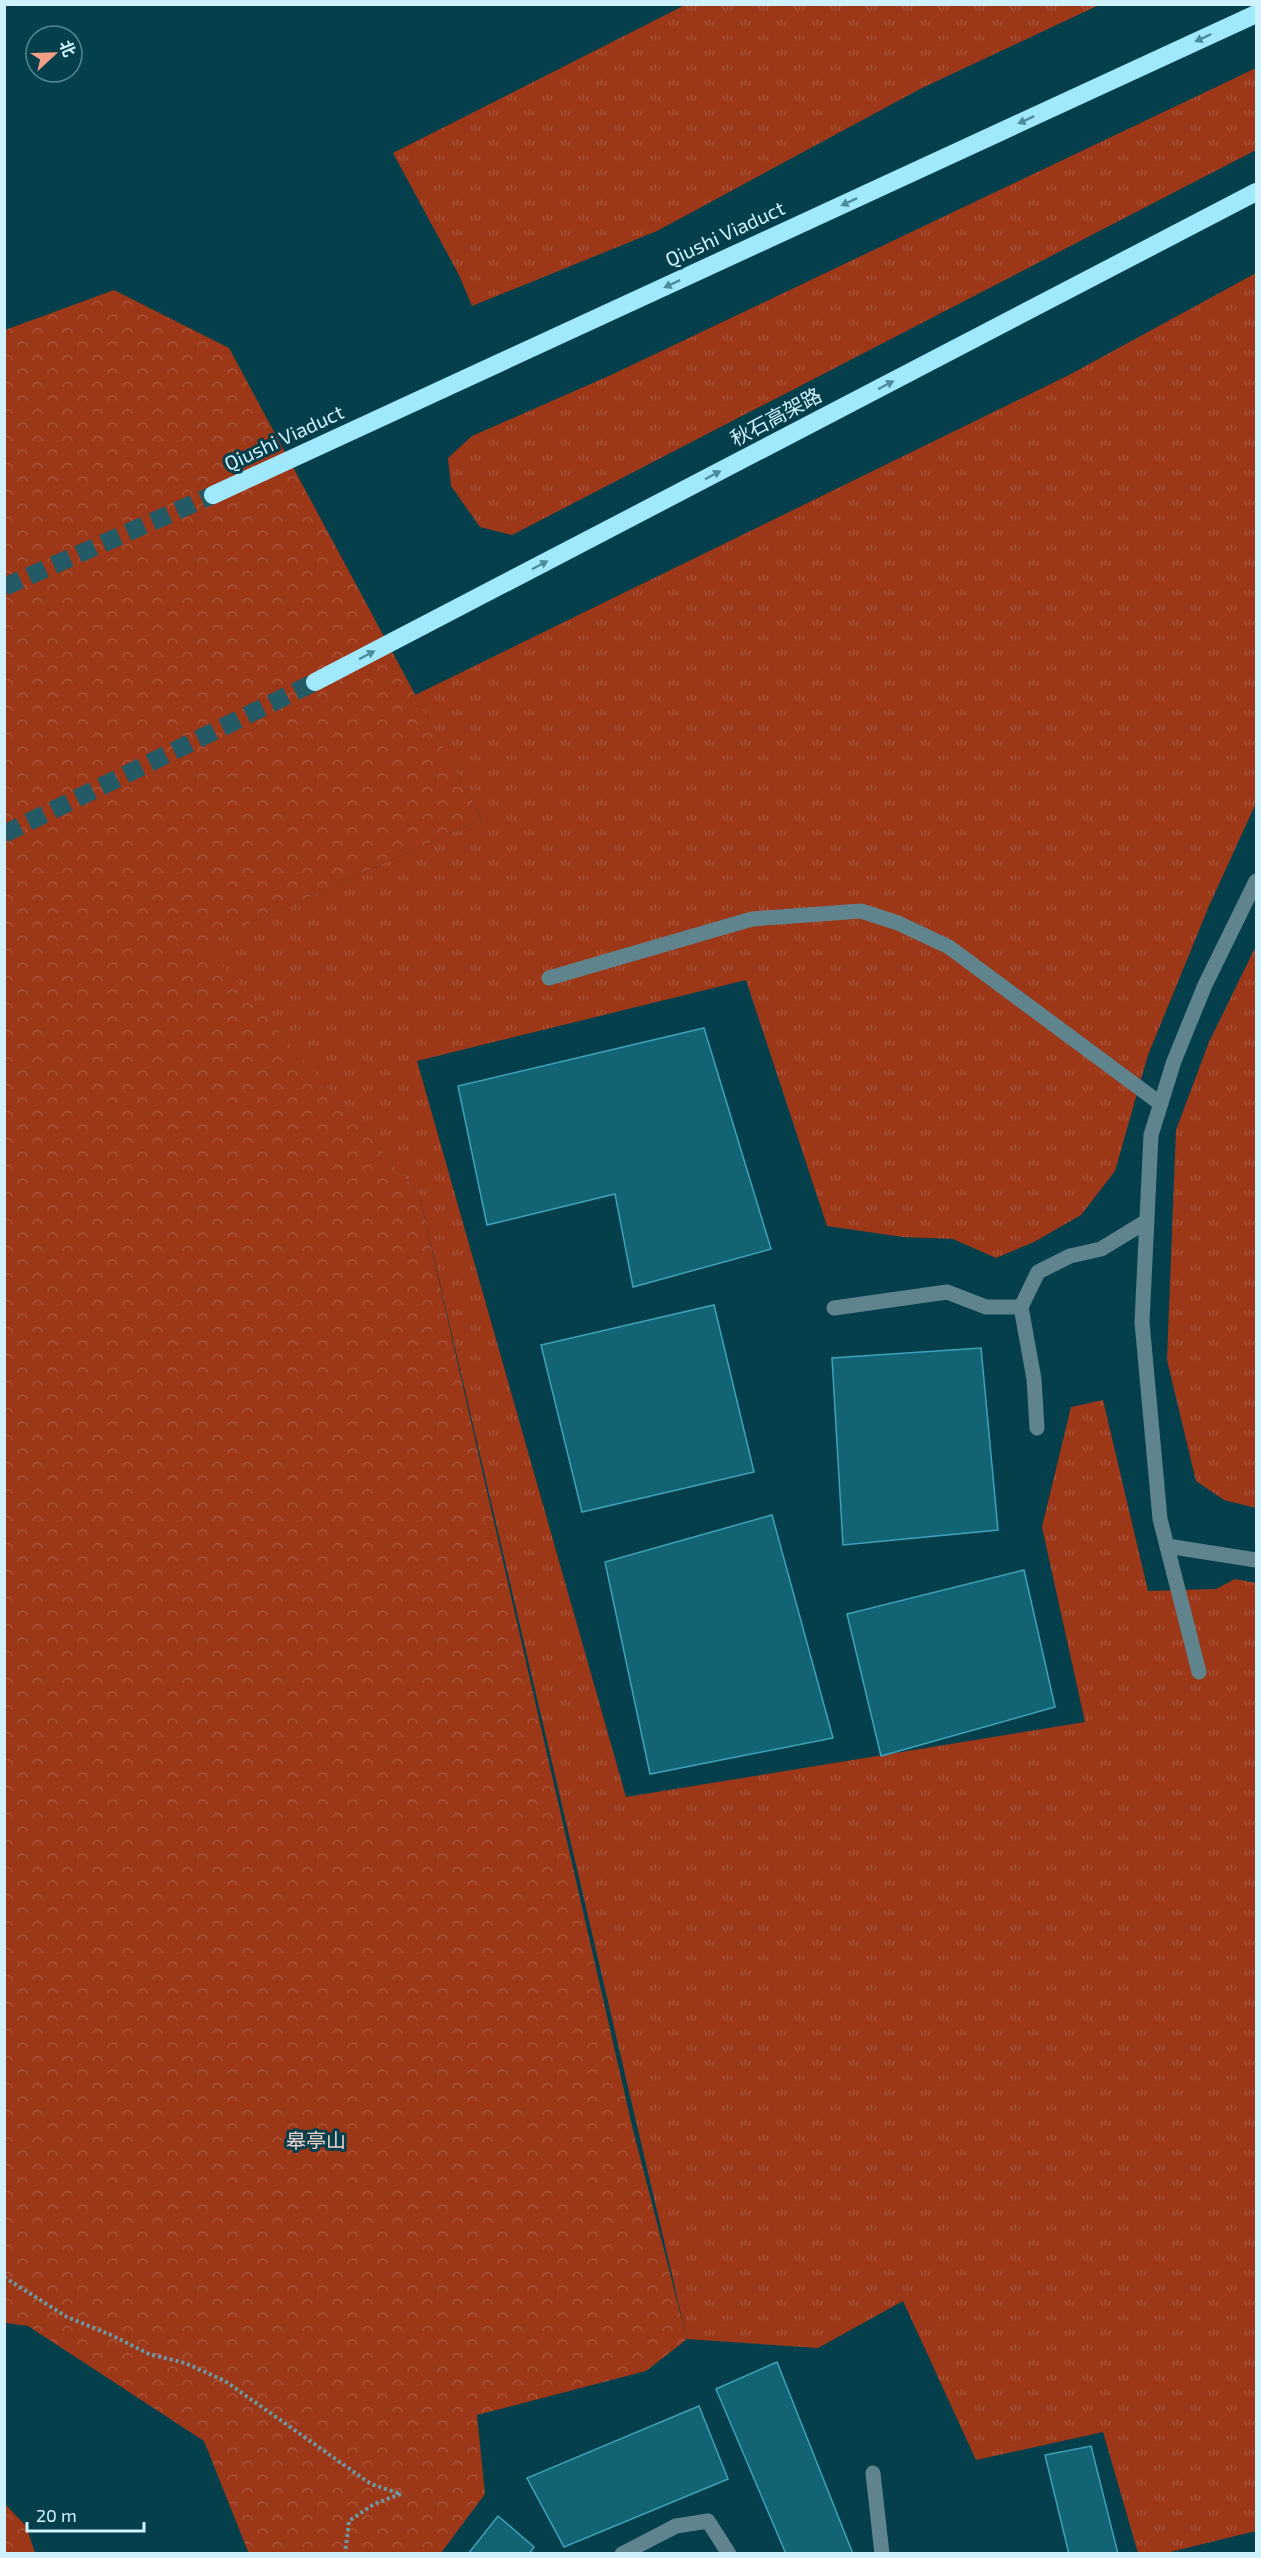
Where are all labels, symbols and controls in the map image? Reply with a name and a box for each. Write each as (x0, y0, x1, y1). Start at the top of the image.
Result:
north arrow (24, 24, 84, 84)
one-way arrow (1195, 34, 1212, 43)
text: 北 (57, 37, 80, 59)
one-way arrow (1018, 116, 1035, 125)
street label: Qiushi Viaduct (661, 195, 788, 271)
one-way arrow (841, 197, 858, 206)
one-way arrow (664, 279, 681, 288)
one-way arrow (878, 380, 895, 390)
street label: 秋石高架路 (726, 382, 825, 450)
street label: Qiushi Viaduct (220, 399, 347, 475)
one-way arrow (705, 470, 722, 480)
one-way arrow (532, 560, 549, 570)
one-way arrow (359, 650, 376, 660)
park label: 皋亭山 (286, 2128, 346, 2152)
scale bar (27, 2495, 144, 2533)
text: 20 m (36, 2504, 77, 2526)

